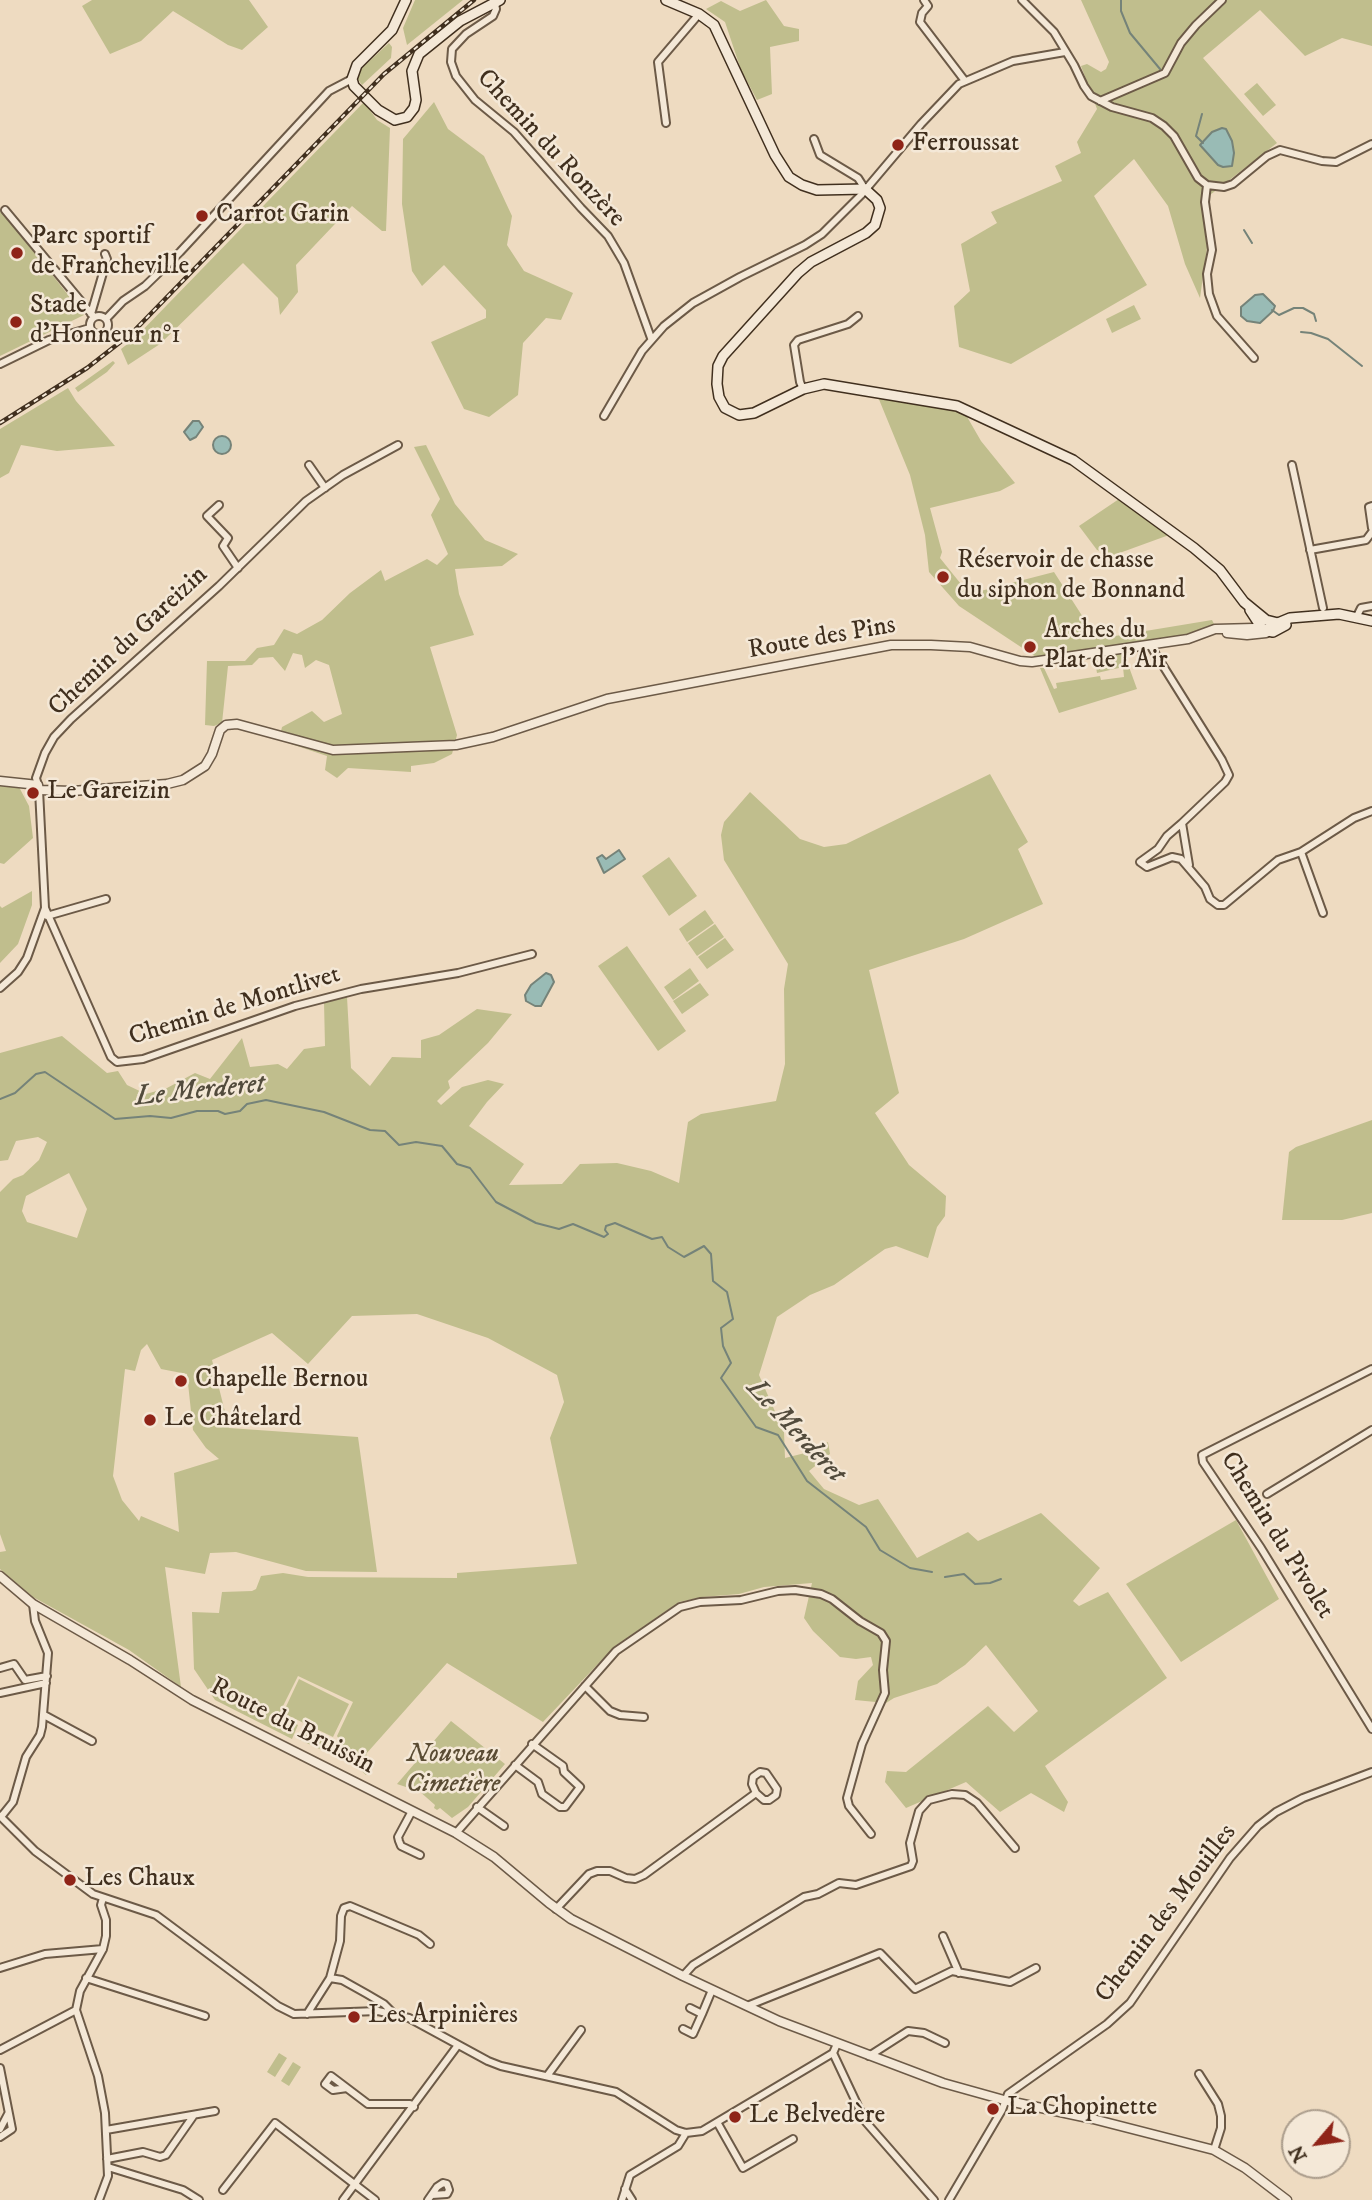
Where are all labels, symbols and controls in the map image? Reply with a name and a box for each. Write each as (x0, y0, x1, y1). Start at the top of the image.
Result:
street label: Chemin du Ronzère (469, 64, 631, 234)
place label: Ferroussat (912, 129, 1019, 161)
marker: Ferroussat (890, 137, 906, 153)
place label: Carrot Garin (216, 200, 349, 232)
marker: Carrot Garin (194, 208, 210, 224)
place label: Parc sportif de Francheville (31, 222, 189, 284)
marker: Parc sportif de Francheville (9, 245, 25, 261)
place label: Stade d'Honneur n°1 (30, 291, 181, 352)
marker: Stade d'Honneur n°1 (8, 314, 24, 330)
place label: Réservoir de chasse du siphon de Bonnand (957, 546, 1185, 608)
street label: Chemin du Gareizin (43, 560, 215, 724)
marker: Réservoir de chasse du siphon de Bonnand (935, 569, 951, 585)
street label: Route des Pins (746, 611, 898, 667)
place label: Arches du Plat de l'Air (1044, 616, 1168, 678)
marker: Arches du Plat de l'Air (1022, 639, 1038, 655)
place label: Le Gareizin (47, 777, 170, 809)
marker: Le Gareizin (25, 785, 41, 801)
street label: Chemin de Montlivet (126, 960, 344, 1054)
water label: Le Merderet (133, 1068, 267, 1116)
place label: Chapelle Bernou (195, 1365, 368, 1397)
marker: Chapelle Bernou (173, 1373, 189, 1389)
water label: Le Merderet (738, 1373, 852, 1491)
place label: Le Châtelard (164, 1404, 302, 1436)
marker: Le Châtelard (142, 1412, 158, 1428)
street label: Chemin du Pivolet (1212, 1447, 1340, 1625)
street label: Route du Bruissin (204, 1672, 380, 1782)
park label: Nouveau Cimetière (406, 1740, 500, 1802)
street label: Chemin des Mouilles (1090, 1819, 1244, 2009)
place label: Les Chaux (84, 1864, 195, 1896)
marker: Les Chaux (62, 1872, 78, 1888)
place label: Les Arpinières (368, 2001, 518, 2033)
marker: Les Arpinières (346, 2009, 362, 2025)
place label: La Chopinette (1007, 2093, 1157, 2125)
place label: Le Belvedère (749, 2101, 885, 2133)
marker: La Chopinette (985, 2101, 1001, 2117)
marker: Le Belvedère (727, 2109, 743, 2125)
north arrow (1281, 2109, 1351, 2179)
text: N (1285, 2141, 1313, 2166)

